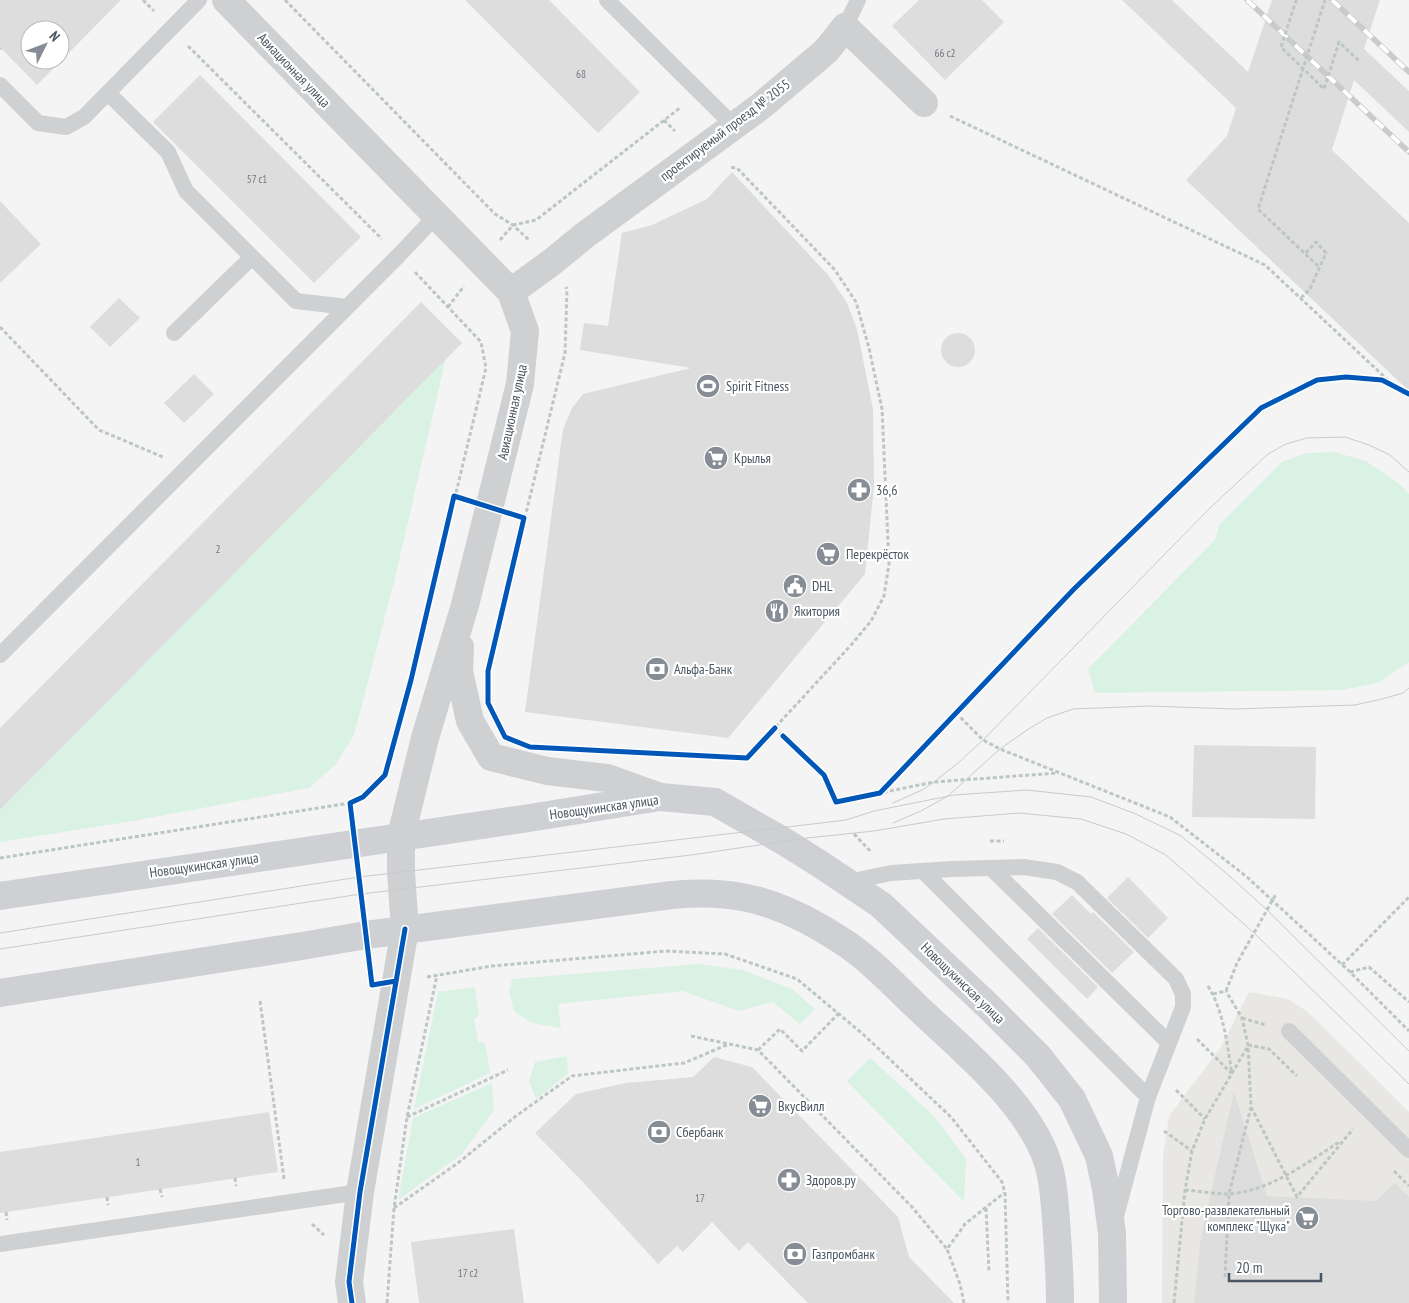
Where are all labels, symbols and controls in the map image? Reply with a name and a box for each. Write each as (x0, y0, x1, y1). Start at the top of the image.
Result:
north arrow (20, 20, 70, 70)
text: N (45, 27, 64, 45)
street label: Авиационная улица (254, 29, 334, 111)
house number: 66 с2 (934, 46, 956, 60)
house number: 68 (576, 67, 586, 81)
street label: проектируемый проезд № 2055 (656, 75, 794, 185)
house number: 57 с1 (247, 172, 267, 186)
street label: Авиационная улица (493, 363, 531, 461)
sports icon: Spirit Fitness (695, 373, 721, 399)
place label: Spirit Fitness (726, 377, 789, 395)
supermarket icon: Крылья (703, 445, 729, 471)
place label: Крылья (734, 449, 771, 467)
pharmacy icon: 36,6 (846, 477, 872, 503)
place label: 36,6 (876, 481, 898, 499)
supermarket icon: Перекрёсток (815, 541, 841, 567)
house number: 2 (216, 542, 221, 556)
place label: Перекрёсток (846, 545, 909, 563)
public building icon: DHL (782, 573, 808, 599)
place label: DHL (812, 577, 833, 595)
restaurant icon: Якитория (764, 598, 790, 624)
place label: Якитория (794, 602, 840, 620)
bank icon: Альфа-Банк (644, 656, 670, 682)
place label: Альфа-Банк (674, 660, 733, 678)
street label: Новощукинская улица (548, 790, 660, 824)
street label: Новощукинская улица (148, 848, 260, 882)
street label: Новощукинская улица (917, 938, 1009, 1028)
supermarket icon: ВкусВилл (747, 1093, 773, 1119)
place label: ВкусВилл (778, 1097, 824, 1115)
bank icon: Сбербанк (646, 1119, 672, 1145)
place label: Сбербанк (676, 1123, 724, 1141)
house number: 1 (136, 1155, 141, 1169)
pharmacy icon: Здоров.ру (776, 1167, 802, 1193)
place label: Здоров.ру (806, 1171, 857, 1189)
house number: 17 (695, 1191, 705, 1205)
place label: Торгово-развлекательный комплекс "Щука" (1162, 1201, 1290, 1235)
supermarket icon: Торгово-развлекательный комплекс "Щука" (1294, 1205, 1320, 1231)
bank icon: Газпромбанк (782, 1241, 808, 1267)
place label: Газпромбанк (812, 1245, 875, 1263)
scale bar (1229, 1250, 1322, 1282)
text: 20 m (1236, 1258, 1262, 1277)
house number: 17 с2 (458, 1266, 478, 1280)

